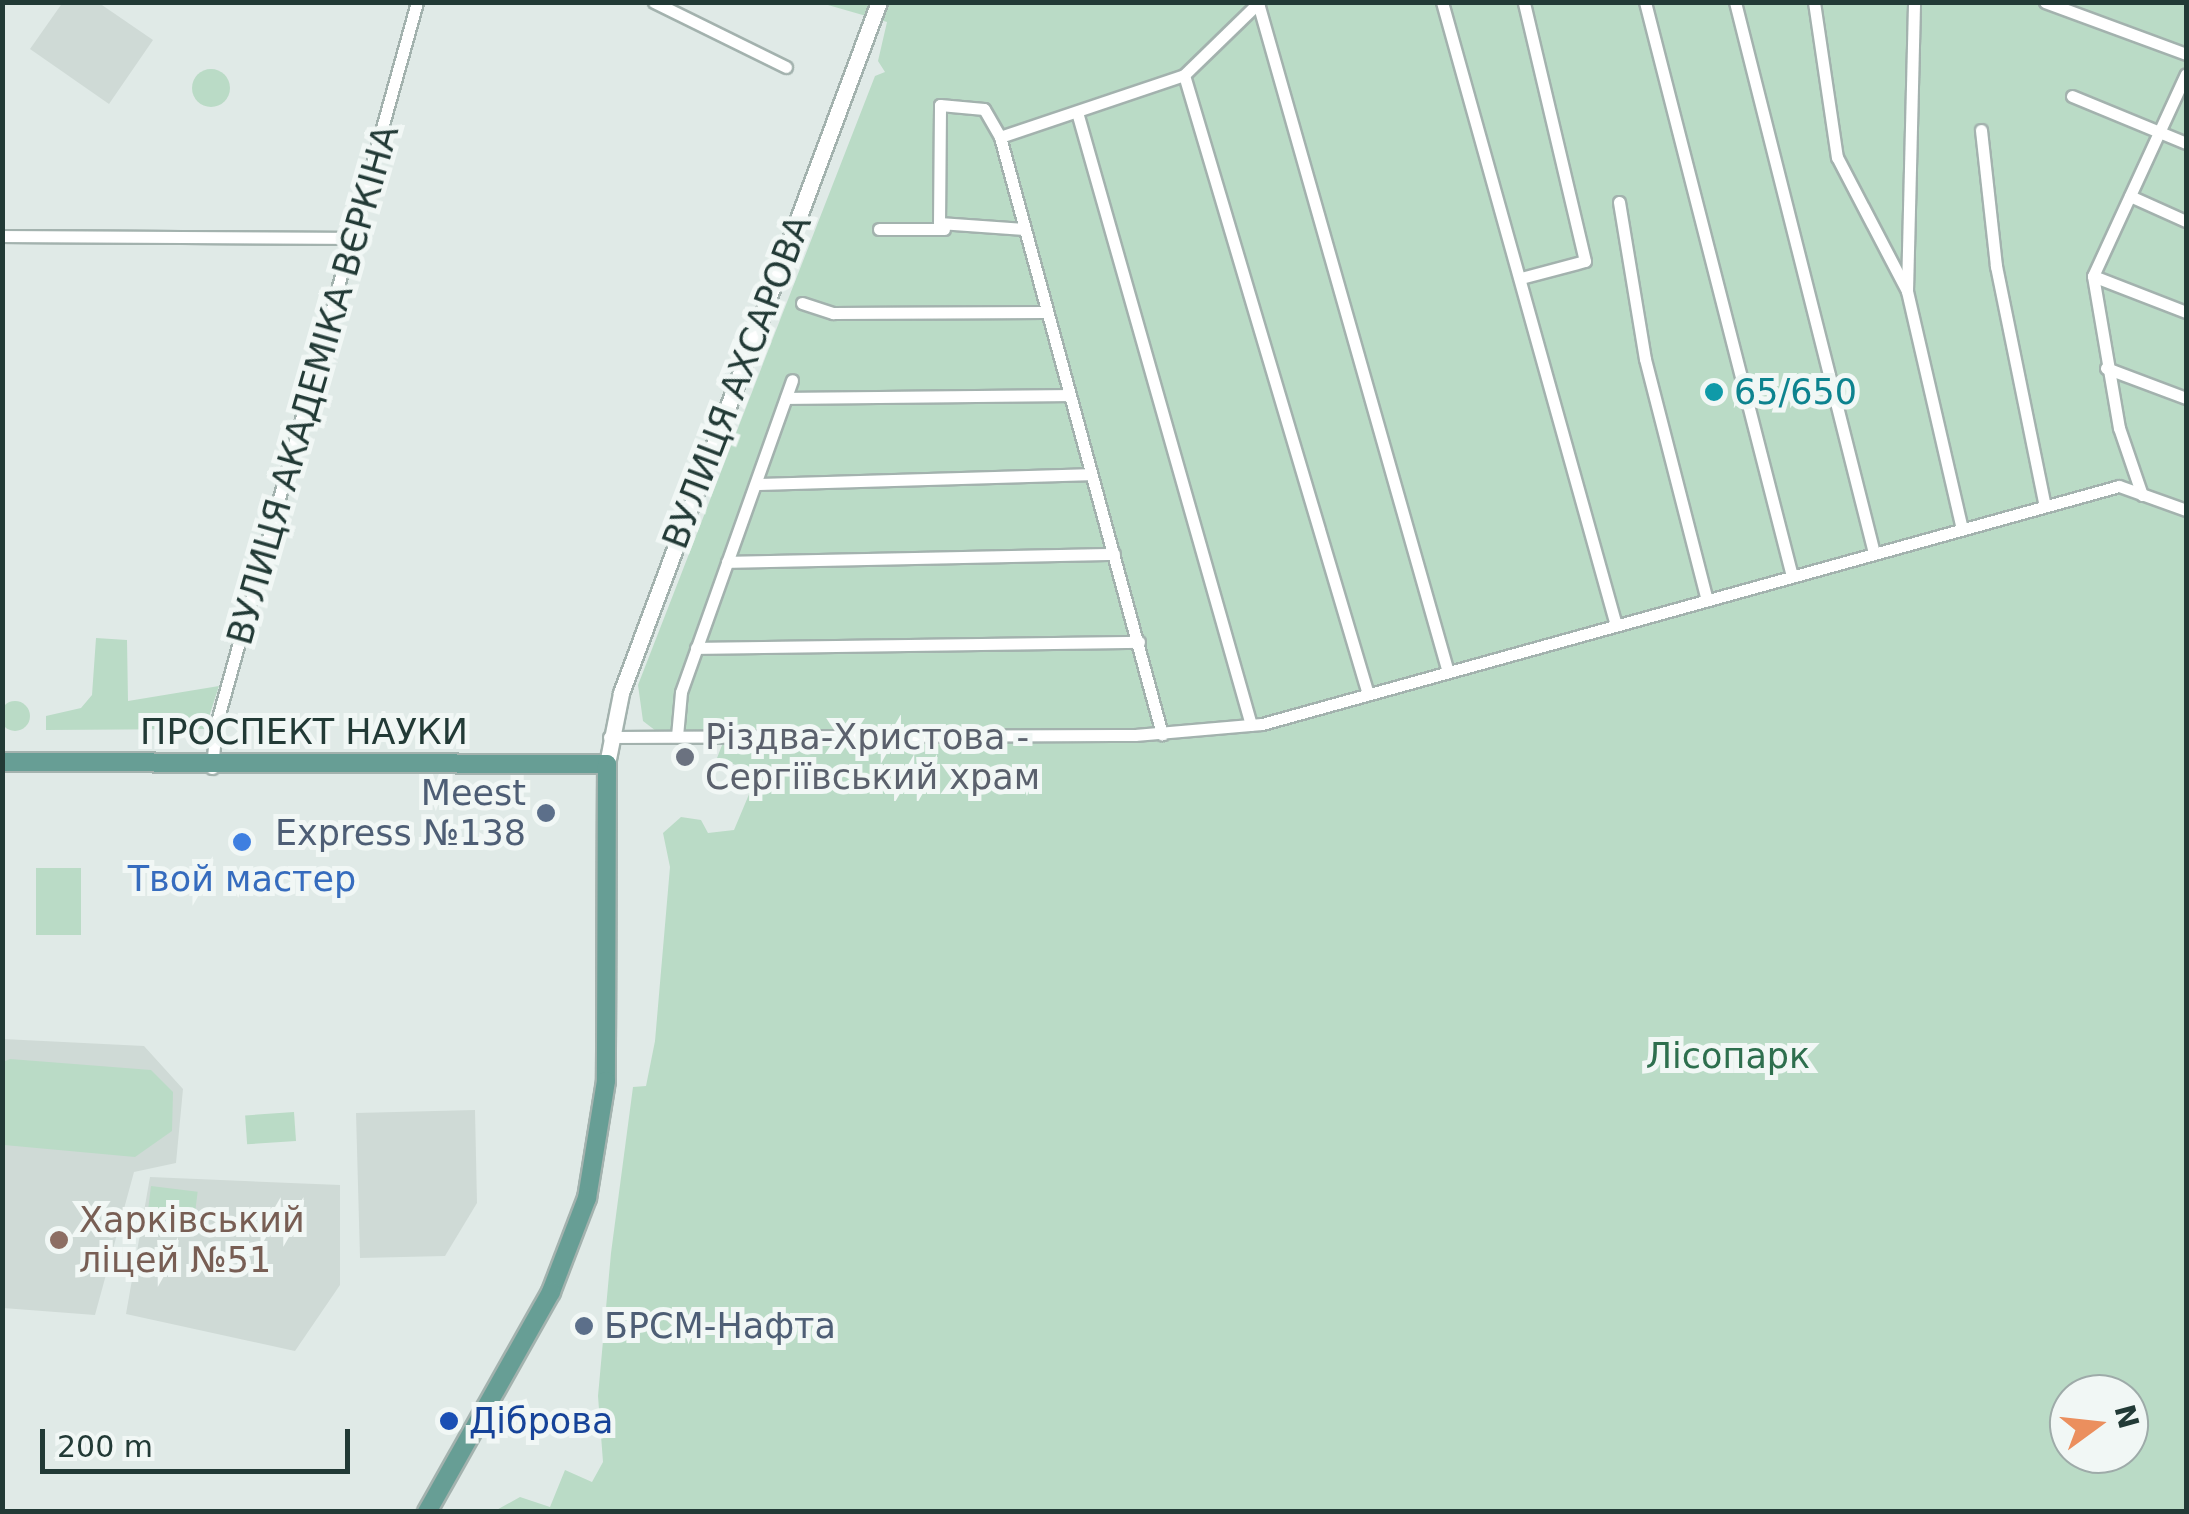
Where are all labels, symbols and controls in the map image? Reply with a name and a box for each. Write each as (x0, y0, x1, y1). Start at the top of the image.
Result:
street label: ВУЛИЦЯ АКАДЕМІКА ВЄРКІНА (219, 121, 407, 649)
street label: ВУЛИЦЯ АХСАРОВА (654, 210, 820, 554)
place label: 65/650 (1734, 371, 1857, 413)
marker: 65/650 (1703, 381, 1725, 403)
street label: ПРОСПЕКТ НАУКИ (140, 711, 468, 753)
place label: Різдва-Христова - Сергіївський храм (705, 716, 1040, 798)
marker: Різдва-Христова - Сергіївський храм (674, 746, 696, 768)
place label: Meest Express №138 (275, 772, 526, 854)
marker: Meest Express №138 (535, 802, 557, 824)
marker: Твой мастер (231, 831, 253, 853)
place label: Твой мастер (128, 858, 356, 900)
park label: Лісопарк (1646, 1035, 1810, 1077)
place label: Харківський ліцей №51 (79, 1199, 305, 1281)
marker: Харківський ліцей №51 (48, 1229, 70, 1251)
place label: БРСМ-Нафта (604, 1305, 836, 1347)
marker: БРСМ-Нафта (573, 1315, 595, 1337)
north arrow (2049, 1374, 2149, 1474)
place label: Діброва (469, 1400, 613, 1442)
text: N (2108, 1401, 2145, 1432)
scale bar (45, 1409, 355, 1471)
marker: Діброва (438, 1410, 460, 1432)
text: 200 m (57, 1429, 153, 1464)

